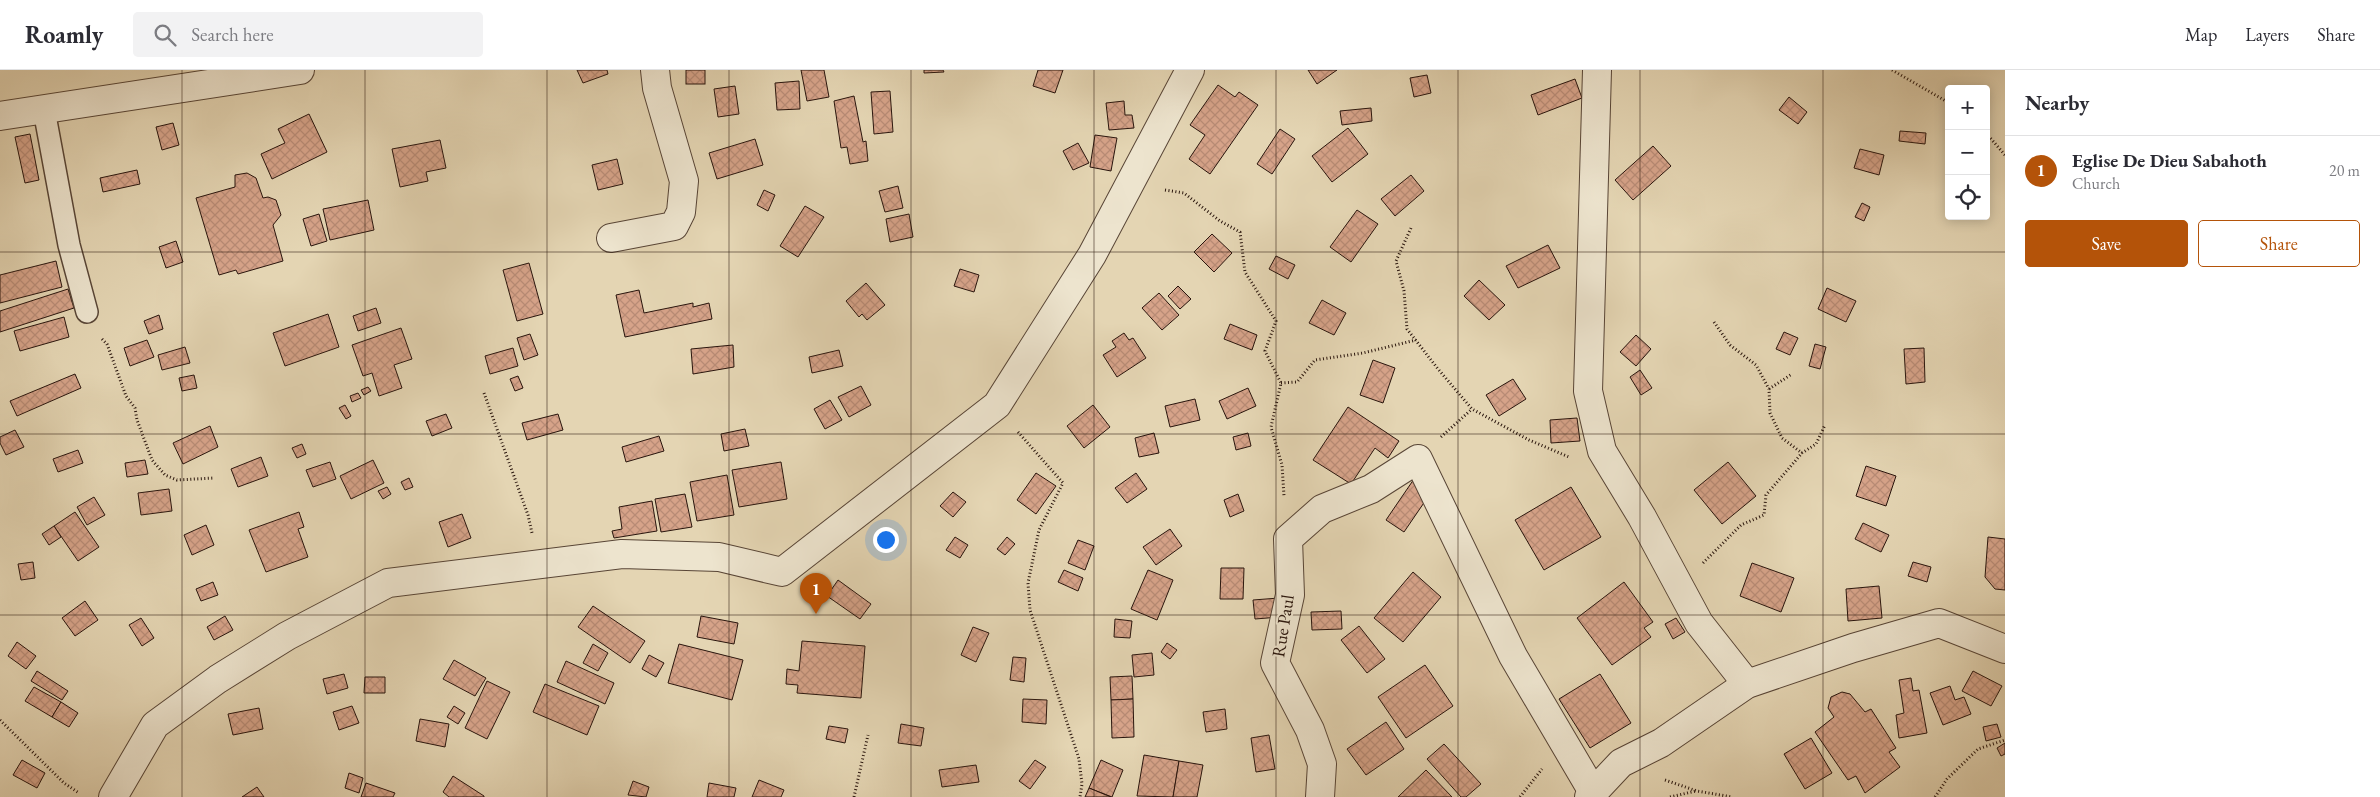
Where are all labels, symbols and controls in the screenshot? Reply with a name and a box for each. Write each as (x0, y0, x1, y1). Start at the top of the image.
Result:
search box (133, 12, 483, 57)
text: Roamly (25, 19, 103, 50)
icon: search (151, 21, 179, 49)
text: Search here (191, 22, 274, 47)
text: Map (2185, 23, 2217, 46)
text: Layers (2245, 23, 2289, 46)
text: Share (2317, 23, 2355, 46)
map controls (1945, 85, 1990, 220)
button: + (1945, 85, 1990, 130)
text: Nearby (2025, 89, 2089, 116)
button: − (1945, 130, 1990, 175)
text: Eglise De Dieu Sabahoth (2072, 148, 2267, 173)
text: 1 (2037, 160, 2045, 181)
text: 20 m (2329, 160, 2360, 181)
text: Church (2072, 173, 2120, 194)
button: locate (1945, 175, 1990, 220)
button: Save (2025, 220, 2188, 267)
button: Share (2198, 220, 2360, 267)
your location (873, 527, 899, 553)
pin: 1 (800, 573, 832, 614)
street label: Rue Paul (1266, 593, 1299, 659)

